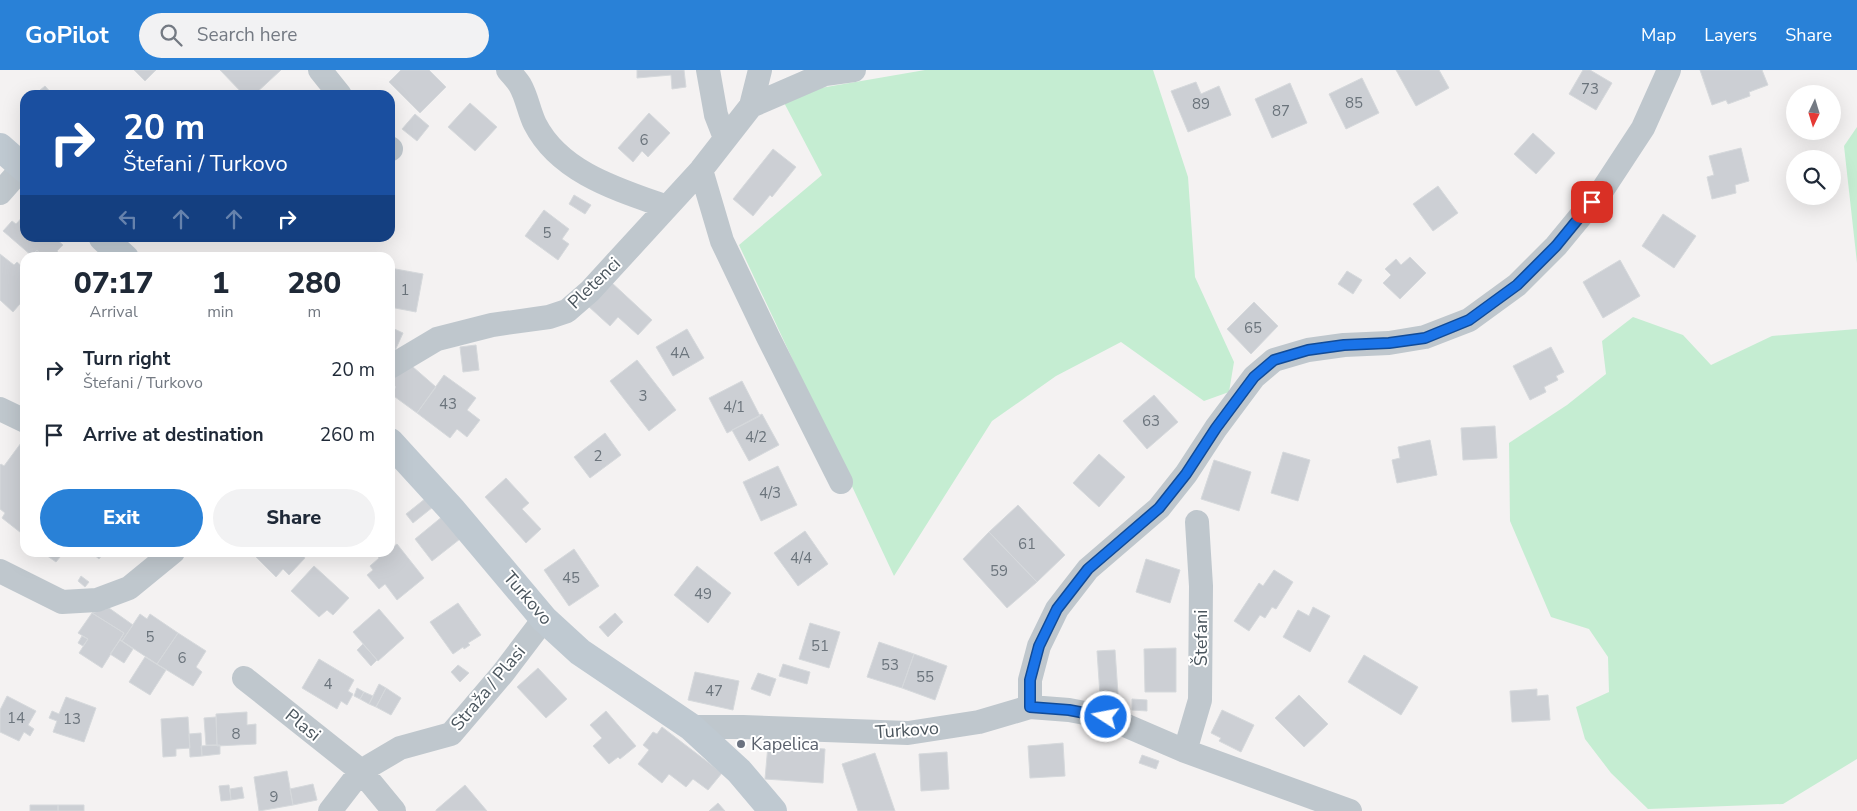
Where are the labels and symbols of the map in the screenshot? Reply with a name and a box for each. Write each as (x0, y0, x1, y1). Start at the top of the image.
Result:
house number: 73 (1581, 79, 1599, 99)
north arrow (1786, 85, 1841, 140)
house number: 85 (1345, 93, 1363, 113)
house number: 89 (1192, 94, 1210, 114)
house number: 87 (1272, 101, 1290, 121)
house number: 6 (639, 130, 649, 150)
pin (1571, 181, 1613, 223)
house number: 5 (542, 223, 552, 243)
street label: Pletenci (562, 252, 626, 314)
house number: 1 (400, 280, 410, 300)
house number: 65 (1244, 318, 1262, 338)
house number: 4A (670, 343, 690, 363)
house number: 3 (638, 386, 648, 406)
house number: 43 (439, 394, 457, 414)
house number: 4/1 (723, 397, 745, 417)
house number: 63 (1142, 411, 1160, 431)
house number: 4/2 (745, 427, 767, 447)
house number: 2 (593, 446, 603, 466)
house number: 4/3 (759, 483, 781, 503)
house number: 61 (1018, 534, 1036, 554)
house number: 4/4 (790, 548, 812, 568)
house number: 59 (990, 561, 1008, 581)
street label: Turkovo (498, 566, 558, 630)
house number: 45 (562, 568, 580, 588)
house number: 49 (694, 584, 712, 604)
street label: Štefani (1189, 610, 1213, 666)
house number: 5 (145, 627, 155, 647)
house number: 51 (811, 636, 829, 656)
street label: Straža / Plasi (445, 640, 531, 736)
house number: 6 (177, 648, 187, 668)
house number: 53 (881, 655, 899, 675)
house number: 55 (916, 667, 934, 687)
house number: 4 (323, 674, 333, 694)
house number: 47 (705, 681, 723, 701)
position arrow (1079, 690, 1131, 742)
street label: Plasi (280, 703, 326, 747)
house number: 14 (7, 708, 25, 728)
house number: 13 (63, 709, 81, 729)
street label: Turkovo (874, 716, 940, 744)
house number: 8 (231, 724, 241, 744)
place label: Kapelica (751, 732, 819, 756)
marker: Kapelica (735, 738, 747, 750)
house number: 9 (269, 787, 279, 807)

